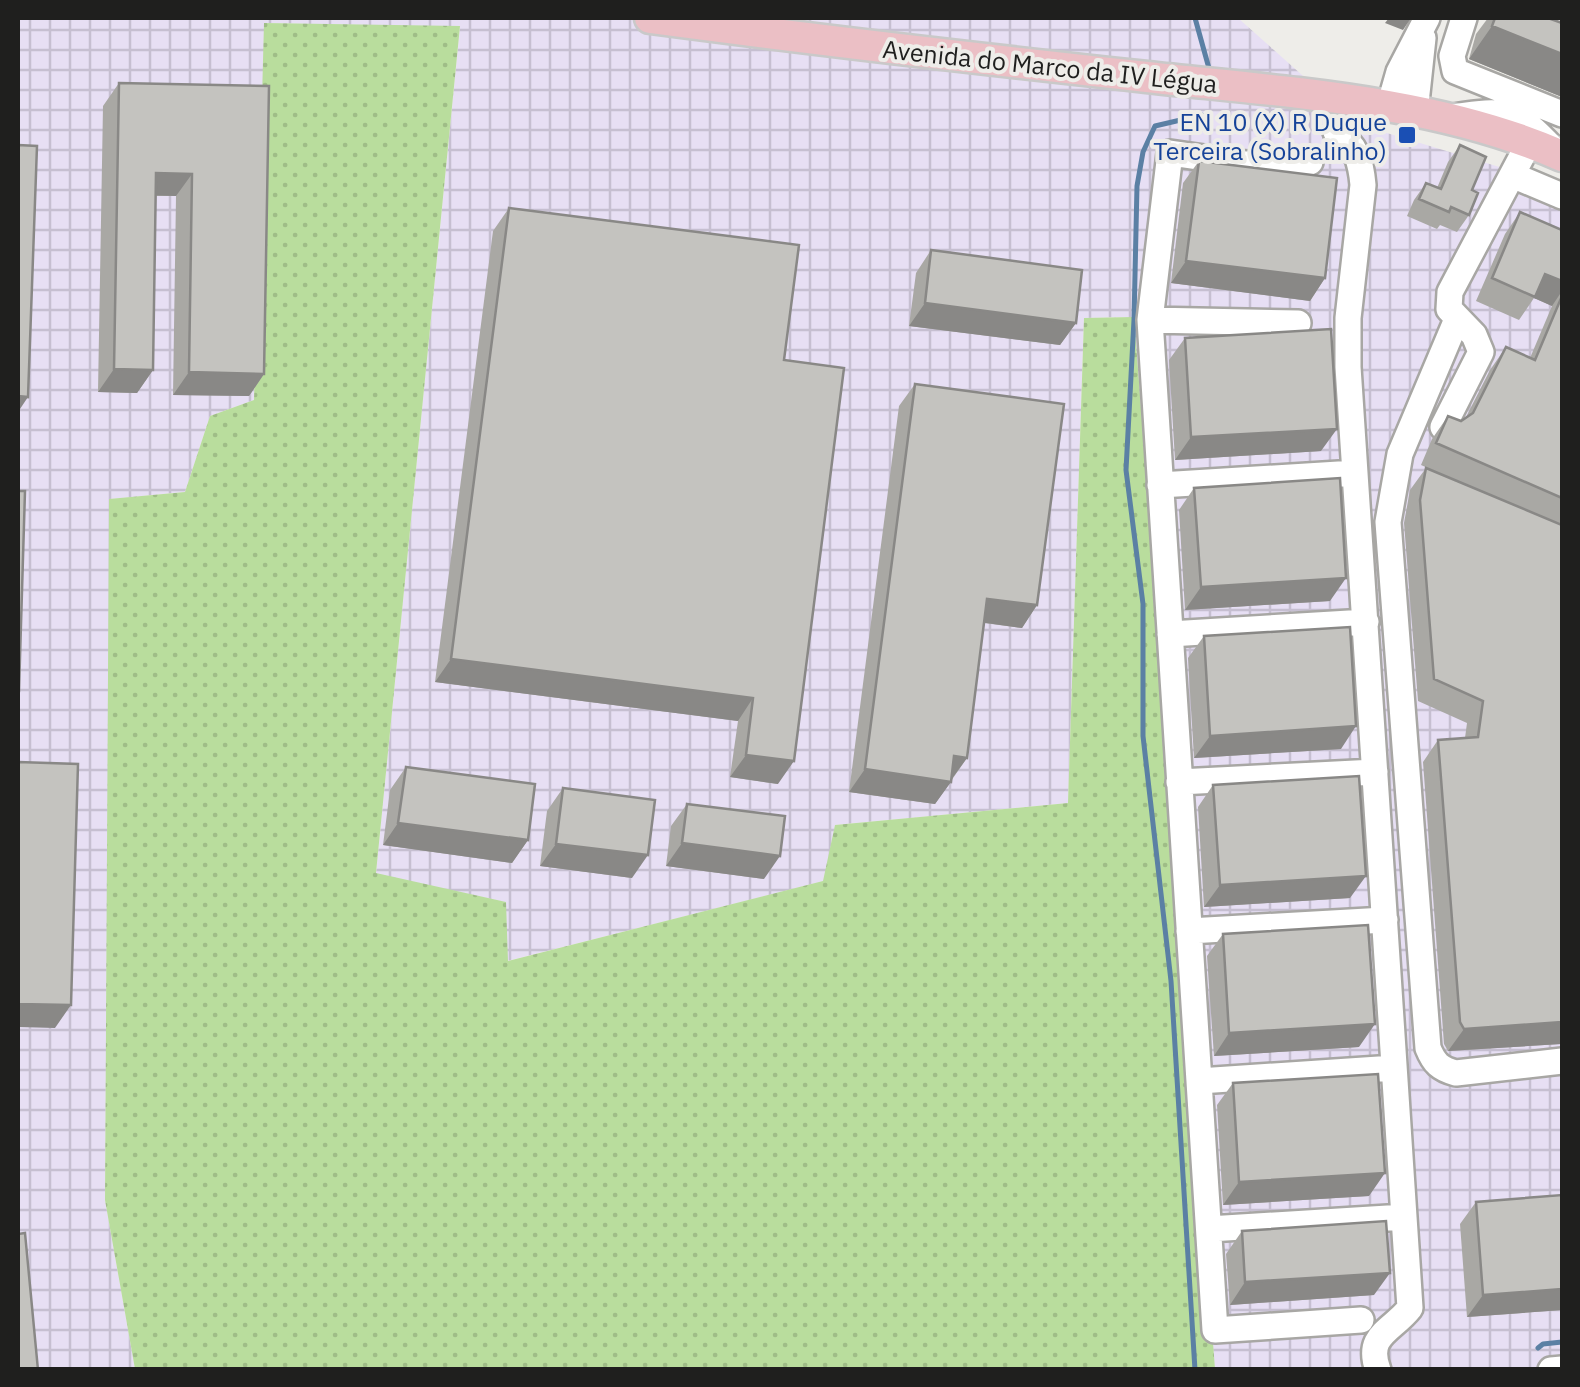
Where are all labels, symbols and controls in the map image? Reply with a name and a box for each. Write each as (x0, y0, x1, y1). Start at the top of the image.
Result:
street label: Avenida do Marco da IV Légua (881, 32, 1219, 100)
place label: EN 10 (X) R Duque Terceira (Sobralinho) (1153, 105, 1387, 167)
marker: EN 10 (X) R Duque Terceira (Sobralinho) (1396, 124, 1418, 146)

